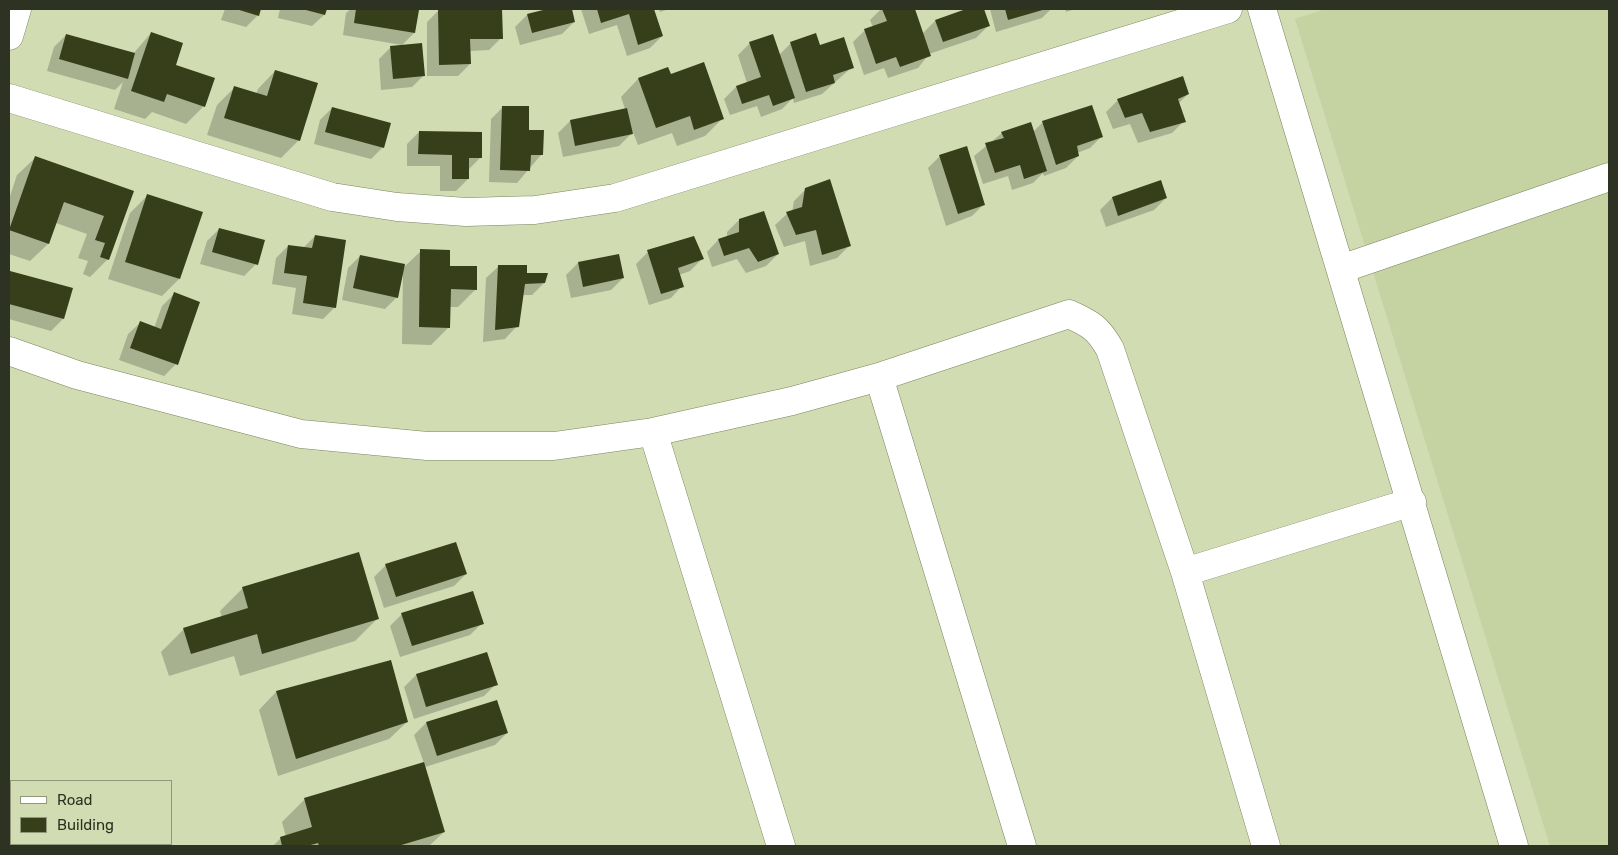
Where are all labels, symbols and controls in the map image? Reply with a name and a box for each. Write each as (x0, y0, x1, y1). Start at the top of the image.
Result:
legend (10, 780, 172, 845)
text: Road (57, 791, 93, 809)
text: Building (57, 816, 114, 834)

